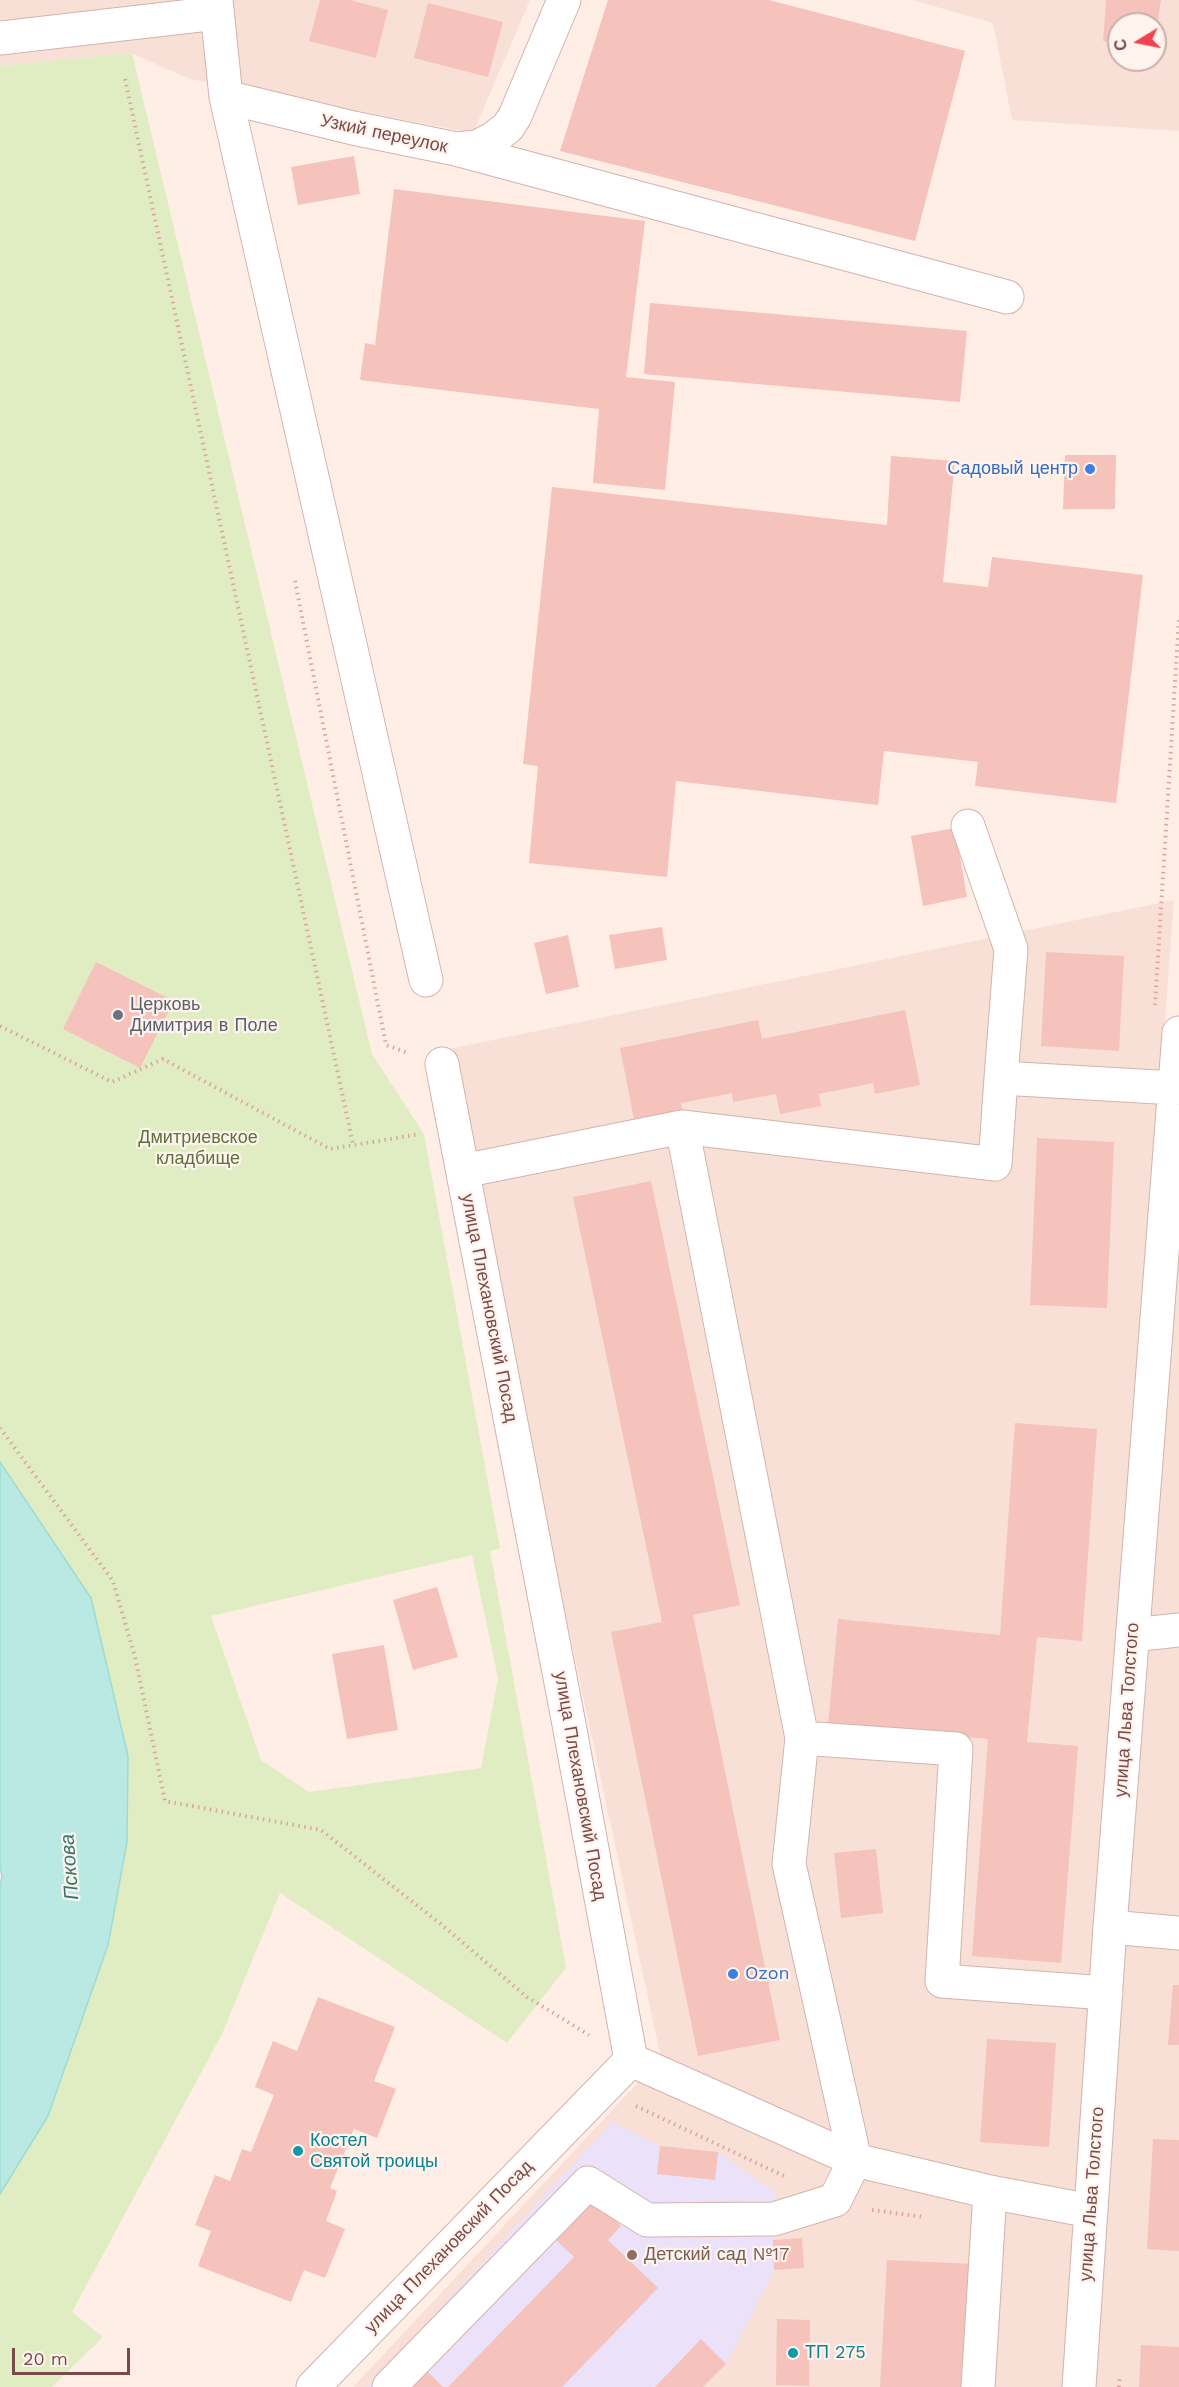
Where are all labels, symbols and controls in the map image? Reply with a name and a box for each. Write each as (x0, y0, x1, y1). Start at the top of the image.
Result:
north arrow (1107, 12, 1167, 72)
text: С (1110, 38, 1131, 52)
street label: Узкий переулок (318, 110, 450, 158)
place label: Садовый центр (947, 458, 1078, 480)
marker: Садовый центр (1083, 462, 1097, 476)
place label: Церковь Димитрия в Поле (130, 994, 278, 1036)
marker: Церковь Димитрия в Поле (111, 1008, 125, 1022)
park label: Дмитриевское кладбище (138, 1127, 258, 1170)
street label: улица Плехановский Посад (456, 1192, 522, 1424)
street label: улица Льва Толстого (1110, 1622, 1144, 1798)
street label: улица Плехановский Посад (549, 1670, 611, 1902)
water label: Пскова (56, 1833, 84, 1901)
place label: Ozon (745, 1963, 790, 1985)
marker: Ozon (726, 1967, 740, 1981)
street label: улица Льва Толстого (1075, 2106, 1109, 2282)
place label: Костел Святой троицы (310, 2130, 438, 2172)
marker: Костел Святой троицы (291, 2144, 305, 2158)
street label: улица Плехановский Посад (361, 2156, 537, 2338)
place label: Детский сад №17 (644, 2244, 789, 2266)
marker: Детский сад №17 (625, 2248, 639, 2262)
scale bar (15, 2336, 134, 2374)
place label: ТП 275 (805, 2342, 866, 2364)
marker: ТП 275 (786, 2346, 800, 2360)
text: 20 m (23, 2348, 68, 2369)

